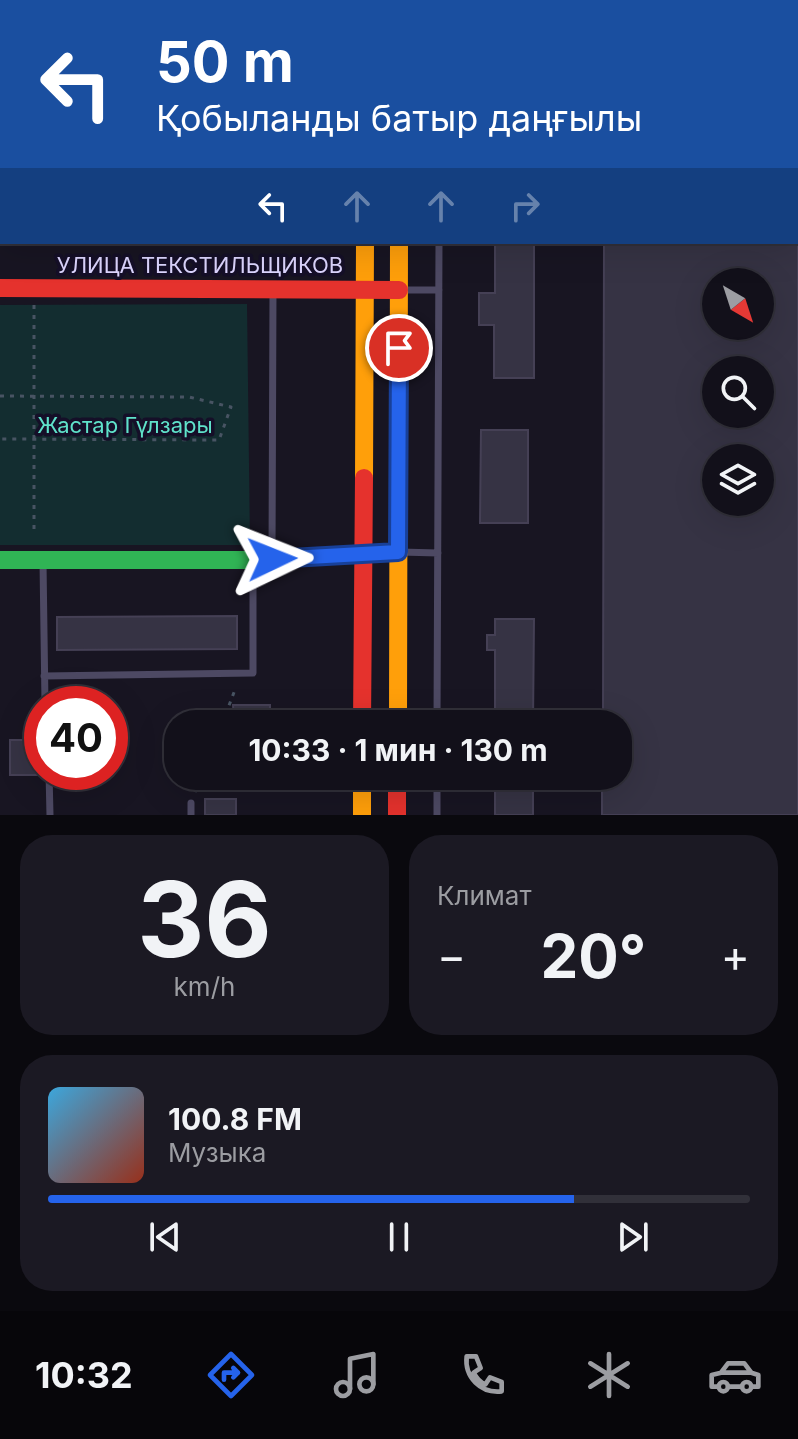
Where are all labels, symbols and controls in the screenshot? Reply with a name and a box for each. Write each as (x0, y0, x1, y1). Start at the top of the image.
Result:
text: 50 m (156, 28, 294, 96)
icon: left (24, 32, 128, 136)
text: Қобыланды батыр даңғылы (156, 96, 642, 140)
icon: left (251, 184, 295, 228)
icon: ahead (335, 184, 379, 228)
icon: ahead (419, 184, 463, 228)
icon: right (503, 184, 547, 228)
street label: УЛИЦА ТЕКСТИЛЬЩИКОВ (57, 252, 343, 278)
north arrow (702, 268, 774, 340)
map controls (702, 268, 774, 516)
pin (365, 314, 433, 382)
icon: arrive (377, 326, 421, 370)
button: search (702, 356, 774, 428)
park label: Жастар Гүлзары (37, 412, 213, 438)
button: layers (702, 444, 774, 516)
position arrow (230, 517, 314, 601)
speed limit sign: 40 (24, 686, 128, 790)
text: 10:33 · 1 мин · 130 m (248, 732, 548, 768)
text: 36 (137, 856, 272, 982)
text: Климат (437, 880, 532, 911)
text: 20° (541, 920, 646, 992)
text: − (437, 929, 466, 983)
text: + (721, 929, 750, 983)
text: km/h (174, 971, 235, 1002)
text: 100.8 FM (168, 1101, 302, 1137)
text: Музыка (168, 1137, 266, 1168)
icon: previous (143, 1215, 187, 1259)
icon: pause (377, 1215, 421, 1259)
icon: next (611, 1215, 655, 1259)
icon: directions (203, 1347, 259, 1403)
icon: music (329, 1347, 385, 1403)
icon: phone (455, 1347, 511, 1403)
icon: climate (581, 1347, 637, 1403)
icon: car (707, 1347, 763, 1403)
text: 10:32 (35, 1353, 133, 1397)

